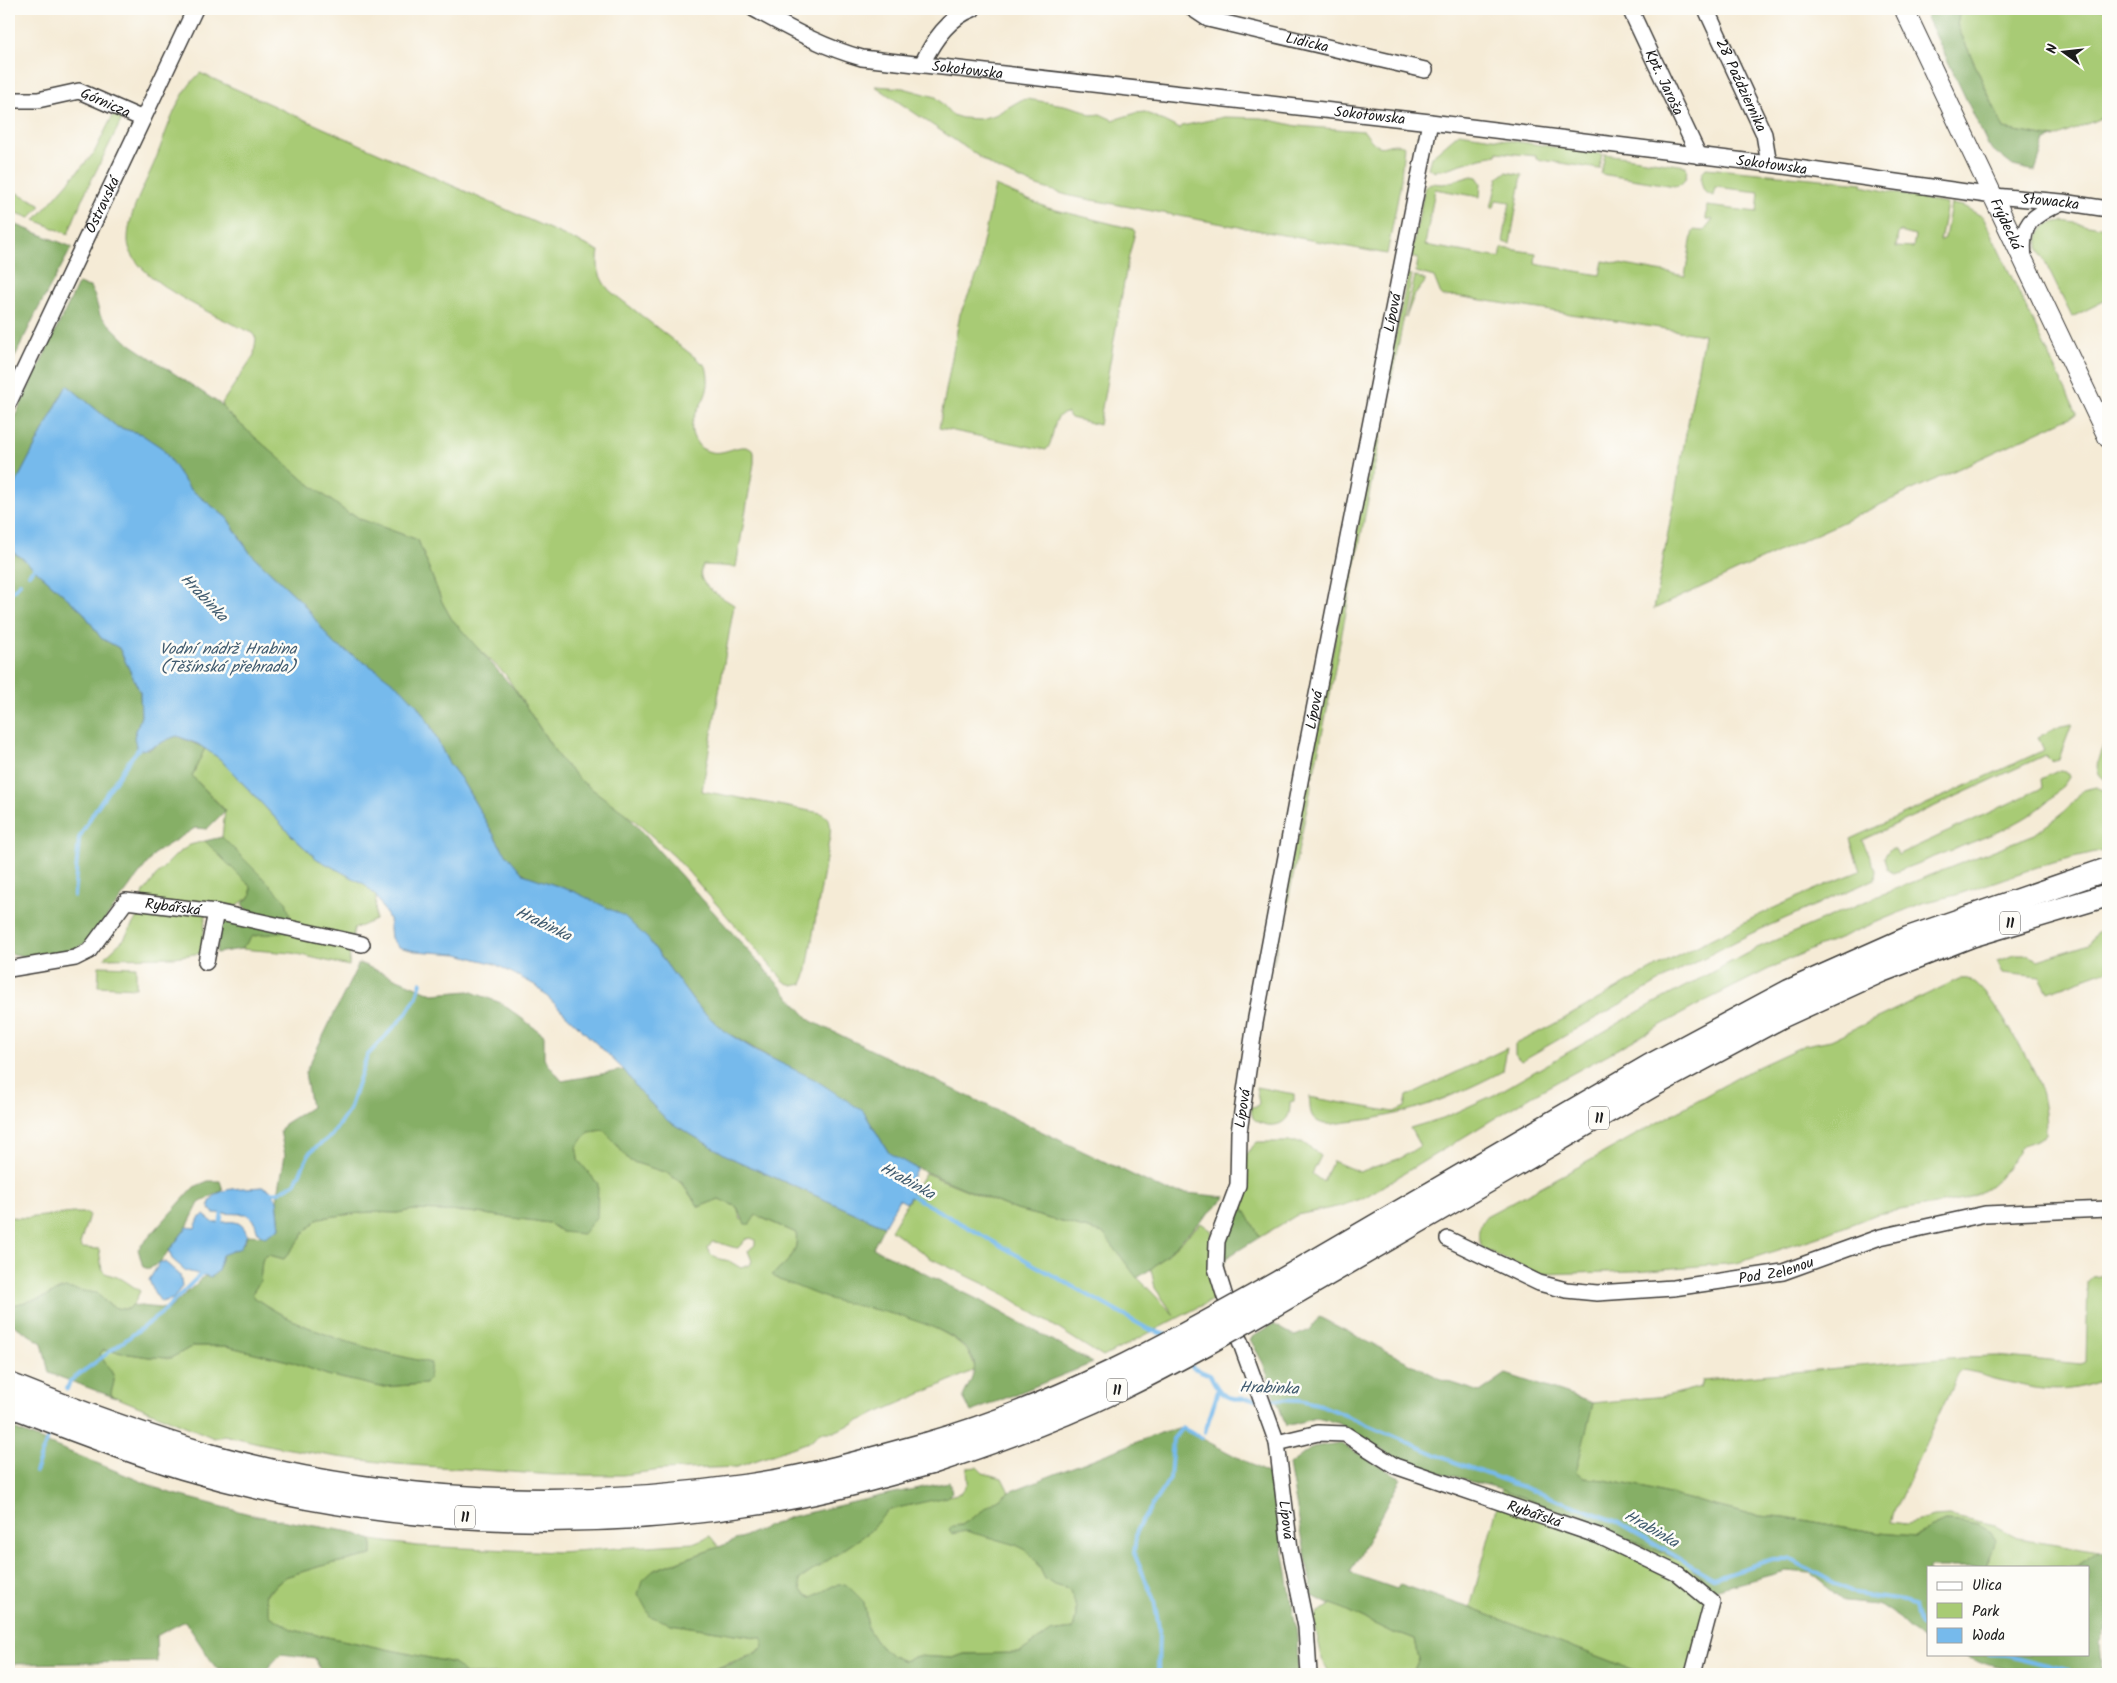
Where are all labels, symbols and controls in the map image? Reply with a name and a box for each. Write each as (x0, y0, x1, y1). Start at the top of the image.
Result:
street label: Lidicka (1283, 27, 1331, 60)
north arrow (2040, 28, 2090, 78)
street label: 28 Października (1708, 35, 1772, 136)
text: N (2041, 42, 2064, 56)
street label: Kpt. Jaroša (1638, 46, 1689, 120)
street label: Sokołowska (931, 55, 1004, 87)
street label: Górnicza (76, 82, 134, 125)
street label: Sokołowska (1333, 100, 1407, 132)
street label: Sokołowska (1735, 149, 1809, 182)
street label: Ostravská (79, 171, 128, 238)
street label: Słowacka (2020, 187, 2081, 217)
street label: Frýdecká (1983, 194, 2029, 256)
street label: Lípová (1378, 289, 1409, 334)
water label: Hrabinka (174, 568, 235, 629)
water label: Vodní nádrž Hrabina (Těšínská přehrada) (160, 637, 298, 680)
street label: Lípová (1299, 687, 1331, 732)
street label: Rybářská (143, 892, 204, 923)
water label: Hrabinka (511, 900, 577, 949)
road number: 11 (2000, 911, 2020, 934)
street label: Lípová (1229, 1086, 1258, 1130)
road number: 11 (1589, 1106, 1609, 1130)
water label: Hrabinka (875, 1156, 941, 1207)
street label: Pod Zelenou (1737, 1251, 1818, 1291)
water label: Hrabinka (1239, 1375, 1300, 1402)
road number: 11 (1107, 1378, 1127, 1402)
street label: Rybářská (1504, 1494, 1566, 1536)
street label: Lípová (1271, 1499, 1300, 1543)
water label: Hrabinka (1619, 1504, 1684, 1556)
road number: 11 (455, 1505, 475, 1528)
legend (1927, 1566, 2090, 1656)
text: Ulica (1972, 1574, 2002, 1598)
text: Park (1972, 1600, 2000, 1624)
text: Woda (1972, 1624, 2005, 1648)

